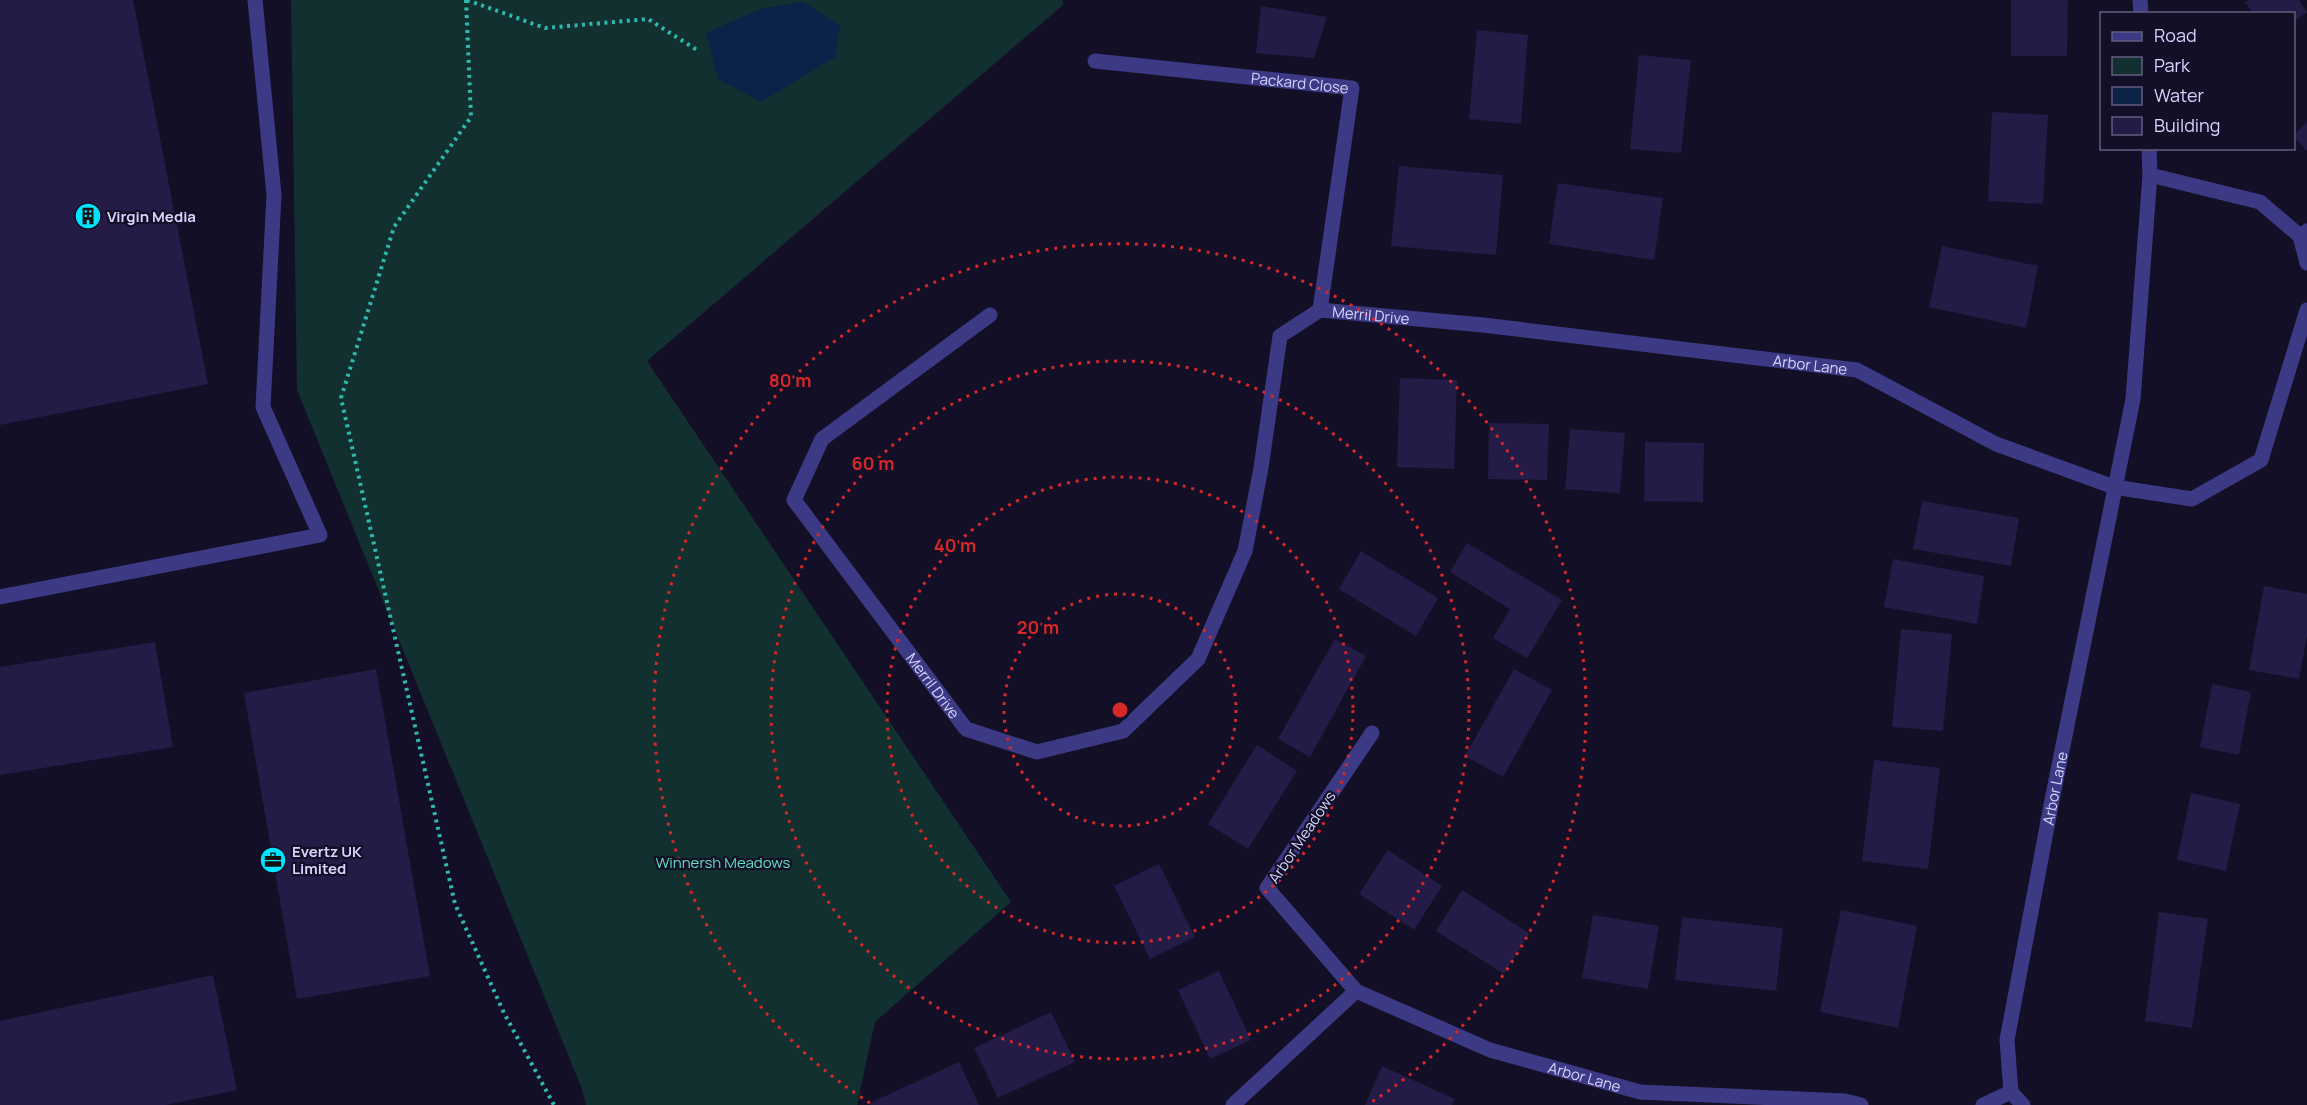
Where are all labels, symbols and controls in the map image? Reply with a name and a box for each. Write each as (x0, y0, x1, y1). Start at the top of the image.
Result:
legend (2100, 12, 2295, 150)
text: Road (2154, 23, 2197, 47)
text: Park (2154, 53, 2191, 77)
street label: Packard Close (1250, 67, 1350, 98)
text: Water (2154, 83, 2204, 107)
text: Building (2154, 113, 2220, 137)
building icon: Virgin Media (73, 201, 103, 231)
place label: Virgin Media (107, 206, 196, 227)
street label: Merril Drive (1331, 301, 1411, 329)
street label: Arbor Lane (1772, 349, 1849, 379)
text: 80 m (769, 368, 811, 392)
text: 60 m (852, 451, 894, 475)
text: 40 m (934, 533, 976, 557)
text: 20 m (1017, 615, 1059, 639)
street label: Merril Drive (902, 648, 965, 723)
centre of rings (1110, 700, 1130, 720)
street label: Arbor Lane (2037, 749, 2072, 827)
street label: Arbor Meadows (1263, 787, 1341, 887)
place label: Evertz UK Limited (292, 841, 362, 879)
office icon: Evertz UK Limited (258, 845, 288, 875)
park label: Winnersh Meadows (656, 852, 791, 873)
street label: Arbor Lane (1546, 1056, 1624, 1097)

